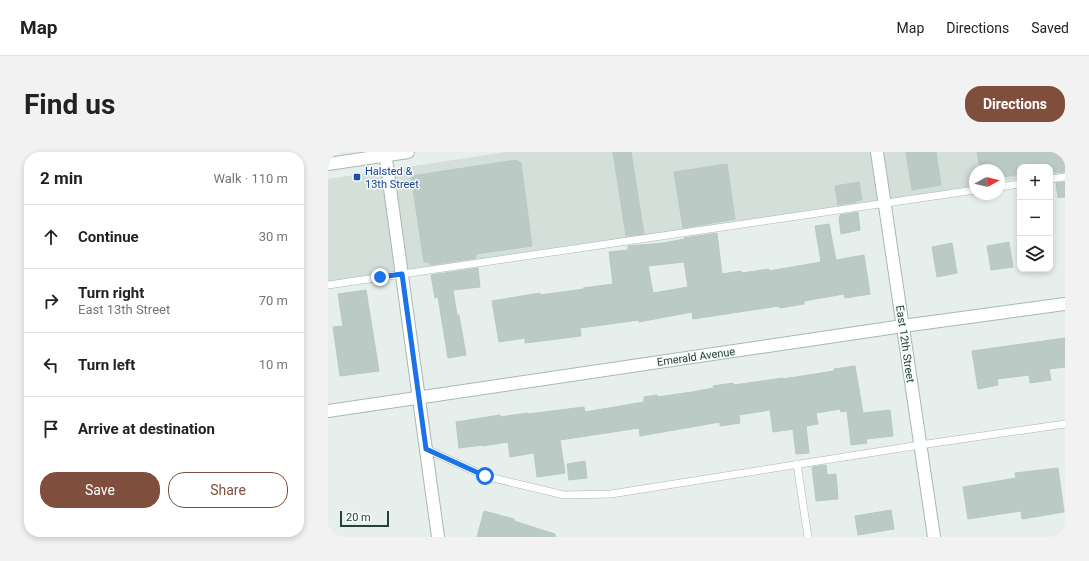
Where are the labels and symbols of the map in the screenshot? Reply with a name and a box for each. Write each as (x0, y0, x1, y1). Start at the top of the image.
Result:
north arrow (969, 164, 1005, 200)
place label: Halsted & 13th Street (365, 165, 419, 191)
marker: Halsted & 13th Street (352, 172, 362, 182)
route end (371, 268, 389, 286)
street label: East 12th Street (893, 304, 917, 384)
street label: Emerald Avenue (656, 345, 736, 369)
route start (476, 467, 494, 485)
scale bar (340, 509, 389, 528)

